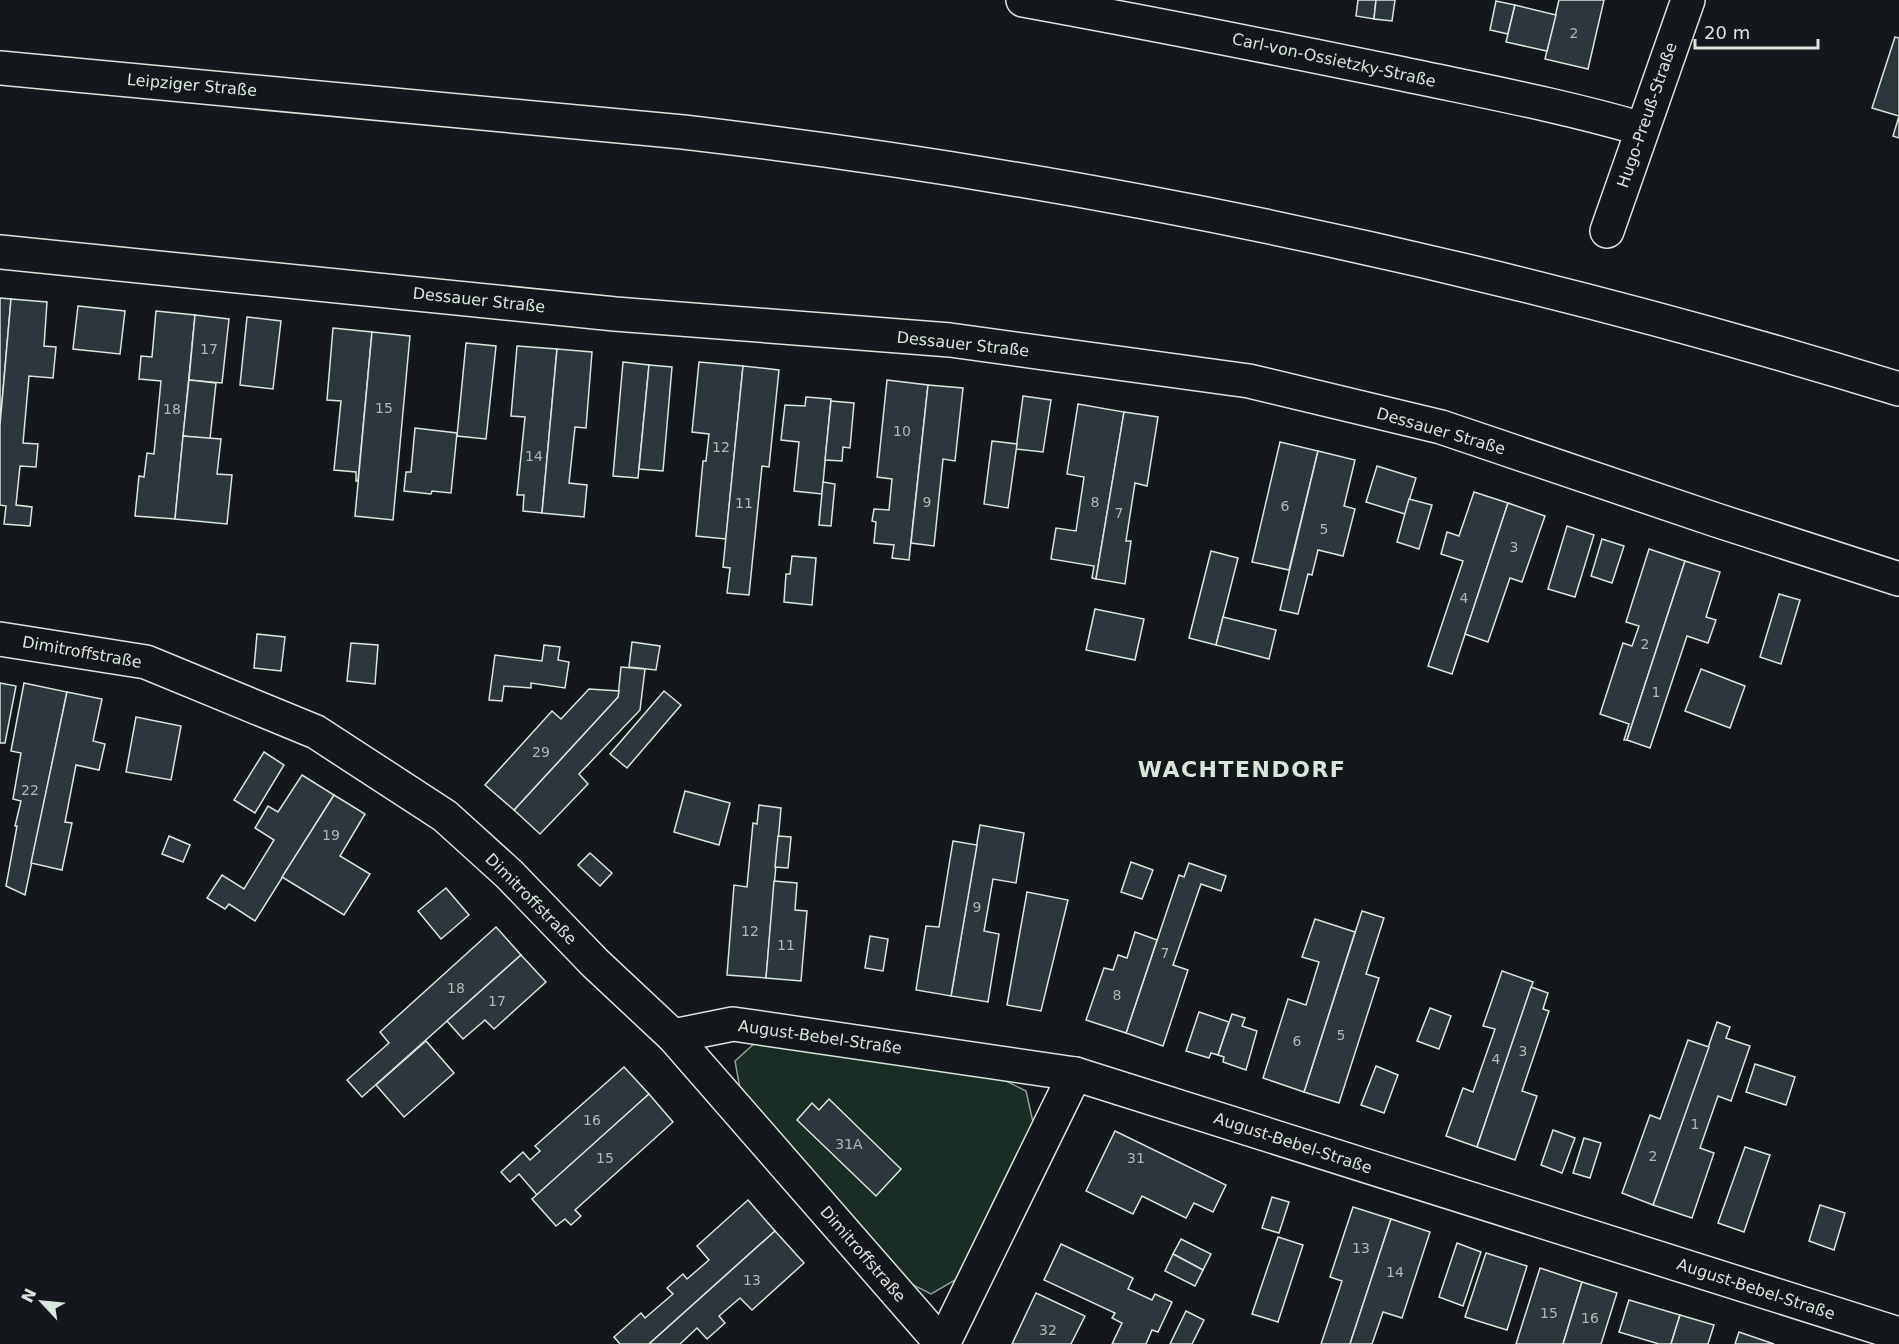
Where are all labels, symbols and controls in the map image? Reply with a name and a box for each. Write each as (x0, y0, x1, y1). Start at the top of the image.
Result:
scale bar (1695, 12, 1818, 50)
text: 20 m (1704, 22, 1750, 43)
house number: 2 (1570, 25, 1578, 41)
street label: Carl-von-Ossietzky-Straße (1231, 29, 1437, 91)
street label: Hugo-Preuß-Straße (1613, 40, 1681, 190)
street label: Leipziger Straße (126, 70, 258, 100)
street label: Dessauer Straße (412, 284, 546, 316)
street label: Dessauer Straße (896, 328, 1030, 360)
house number: 17 (200, 341, 218, 357)
house number: 15 (375, 400, 393, 416)
house number: 18 (163, 401, 181, 417)
street label: Dessauer Straße (1374, 404, 1508, 458)
house number: 10 (893, 423, 911, 439)
house number: 12 (712, 439, 730, 455)
house number: 14 (525, 448, 543, 464)
house number: 9 (923, 494, 931, 510)
house number: 8 (1091, 494, 1099, 510)
house number: 11 (735, 495, 753, 511)
house number: 6 (1281, 498, 1290, 514)
house number: 7 (1115, 505, 1123, 521)
house number: 5 (1320, 521, 1328, 537)
house number: 3 (1510, 539, 1518, 555)
house number: 4 (1460, 590, 1469, 606)
street label: Dimitroffstraße (21, 632, 143, 672)
house number: 2 (1641, 636, 1649, 652)
house number: 1 (1652, 684, 1660, 700)
house number: 29 (532, 744, 550, 760)
district label: WACHTENDORF (1138, 757, 1346, 782)
house number: 22 (21, 782, 39, 798)
house number: 19 (322, 827, 340, 843)
street label: Dimitroffstraße (481, 849, 581, 949)
house number: 9 (973, 899, 981, 915)
house number: 12 (741, 923, 759, 939)
house number: 11 (777, 937, 795, 953)
house number: 7 (1161, 945, 1169, 961)
house number: 18 (447, 980, 465, 996)
house number: 8 (1113, 987, 1121, 1003)
house number: 17 (488, 993, 506, 1009)
street label: August-Bebel-Straße (737, 1016, 903, 1058)
house number: 5 (1337, 1027, 1345, 1043)
house number: 6 (1293, 1033, 1302, 1049)
house number: 3 (1519, 1043, 1527, 1059)
house number: 4 (1492, 1051, 1501, 1067)
street label: August-Bebel-Straße (1212, 1108, 1374, 1178)
house number: 16 (583, 1112, 601, 1128)
house number: 1 (1691, 1116, 1699, 1132)
house number: 31A (835, 1136, 863, 1152)
house number: 2 (1649, 1148, 1657, 1164)
house number: 15 (596, 1150, 614, 1166)
house number: 31 (1127, 1150, 1145, 1166)
street label: Dimitroffstraße (816, 1202, 910, 1306)
house number: 13 (1352, 1240, 1370, 1256)
street label: August-Bebel-Straße (1675, 1254, 1837, 1324)
house number: 14 (1386, 1264, 1404, 1280)
north arrow (12, 1272, 72, 1332)
house number: 13 (743, 1272, 761, 1288)
text: N (17, 1285, 40, 1306)
house number: 15 (1540, 1305, 1558, 1321)
house number: 16 (1581, 1310, 1599, 1326)
house number: 32 (1039, 1322, 1057, 1338)

